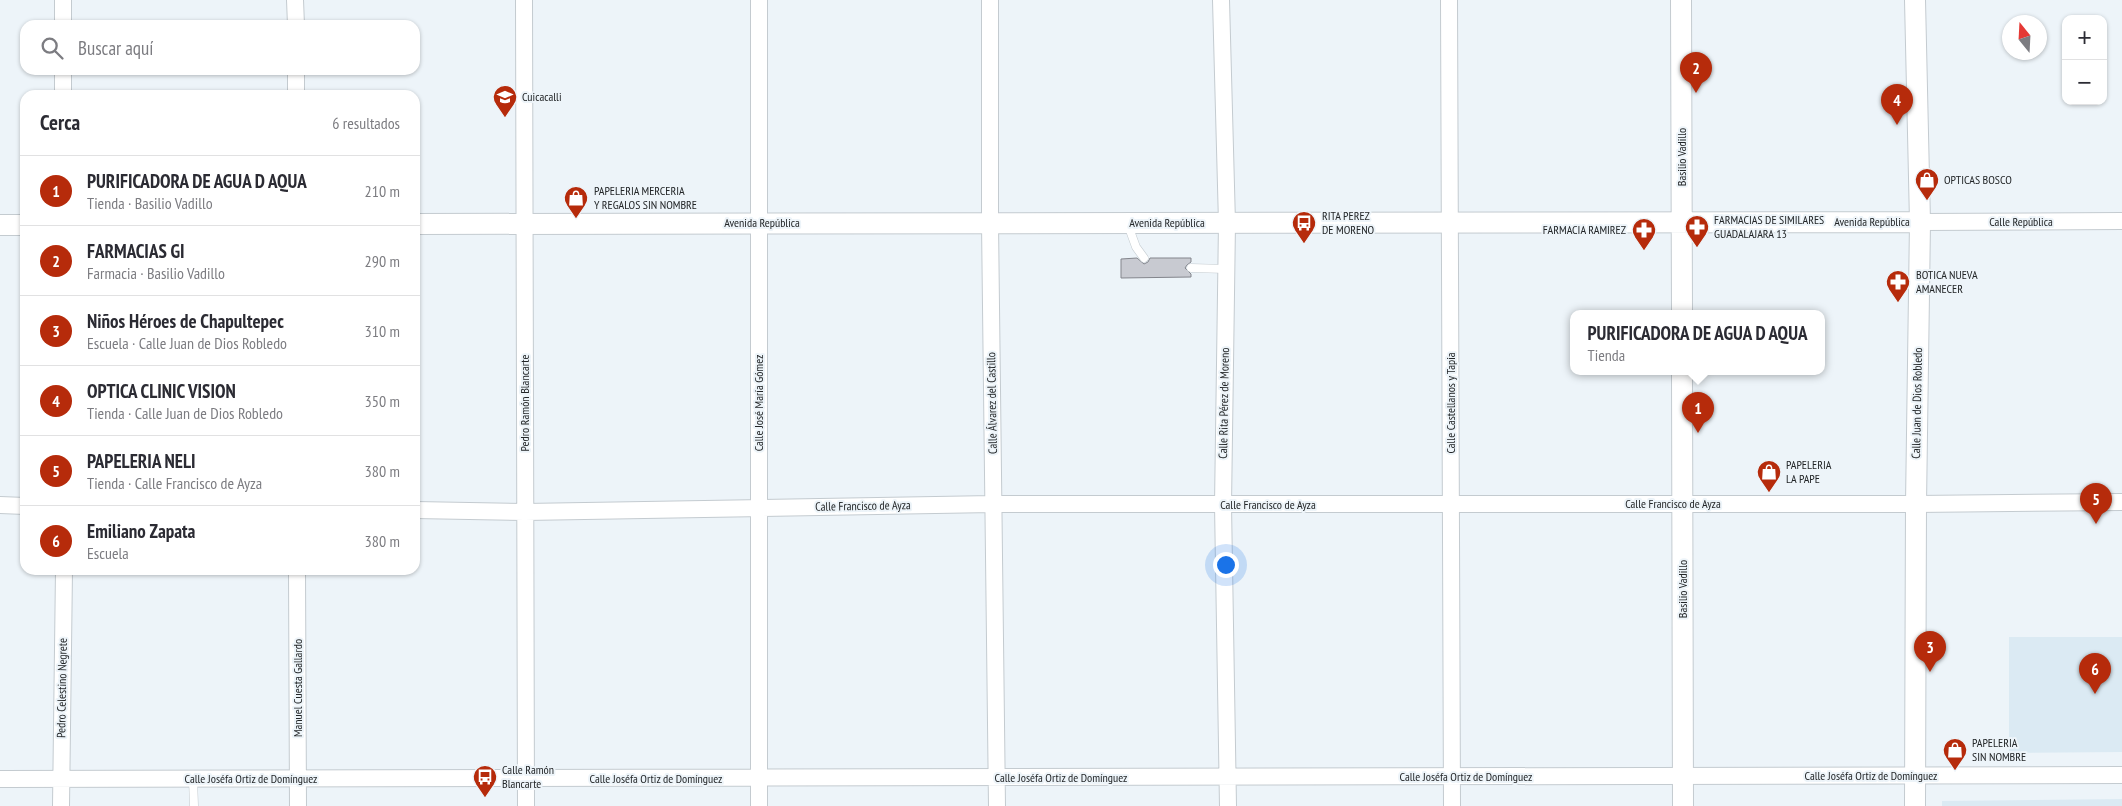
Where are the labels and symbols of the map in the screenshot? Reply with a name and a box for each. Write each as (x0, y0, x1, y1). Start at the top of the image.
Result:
north arrow (2002, 15, 2047, 60)
pin: 2 (1680, 52, 1712, 93)
school or university icon: Cuicacalli (492, 84, 518, 118)
pin: 4 (1881, 84, 1913, 125)
place label: Cuicacalli (522, 89, 562, 104)
street label: Basilio Vadillo (1674, 128, 1689, 186)
shop icon: OPTICAS BOSCO (1914, 167, 1940, 201)
place label: OPTICAS BOSCO (1944, 172, 2012, 187)
place label: PAPELERIA MERCERIA Y REGALOS SIN NOMBRE (594, 183, 697, 212)
shop icon: PAPELERIA MERCERIA Y REGALOS SIN NOMBRE (563, 185, 589, 219)
place label: RITA PEREZ DE MORENO (1322, 208, 1375, 237)
bus stop icon: RITA PEREZ DE MORENO (1291, 210, 1317, 244)
place label: FARMACIAS DE SIMILARES GUADALAJARA 13 (1714, 212, 1824, 241)
pharmacy icon: FARMACIAS DE SIMILARES GUADALAJARA 13 (1684, 214, 1710, 248)
street label: Avenida República (1834, 214, 1910, 229)
street label: Calle República (1989, 214, 2053, 229)
street label: Avenida República (724, 215, 800, 230)
street label: Avenida República (1129, 215, 1205, 230)
pharmacy icon: FARMACIA RAMIREZ (1631, 217, 1657, 251)
place label: FARMACIA RAMIREZ (1543, 222, 1626, 237)
place label: BOTICA NUEVA AMANECER (1916, 267, 1978, 296)
pharmacy icon: BOTICA NUEVA AMANECER (1885, 269, 1911, 303)
street label: Calle Rita Pérez de Moreno (1215, 347, 1232, 459)
street label: Calle Juan de Dios Robledo (1908, 347, 1925, 459)
street label: Calle Álvarez del Castillo (983, 352, 1000, 454)
street label: Calle Castellanos y Tapia (1443, 352, 1458, 454)
street label: Pedro Ramón Blancarte (517, 355, 532, 451)
street label: Calle José María Gómez (751, 355, 766, 451)
pin: 1 (1682, 392, 1714, 433)
place label: PAPELERIA LA PAPE (1786, 457, 1832, 486)
shop icon: PAPELERIA LA PAPE (1756, 459, 1782, 493)
pin: 5 (2080, 483, 2112, 524)
street label: Calle Francisco de Ayza (1625, 496, 1721, 511)
street label: Calle Francisco de Ayza (815, 497, 911, 514)
street label: Calle Francisco de Ayza (1220, 497, 1316, 512)
your location (1213, 552, 1239, 578)
street label: Basilio Vadillo (1675, 560, 1690, 618)
pin: 3 (1914, 631, 1946, 672)
street label: Pedro Celestino Negrete (53, 638, 70, 738)
street label: Manuel Cuesta Gallardo (290, 639, 305, 737)
pin: 6 (2079, 653, 2111, 694)
place label: PAPELERIA SIN NOMBRE (1972, 735, 2026, 764)
shop icon: PAPELERIA SIN NOMBRE (1942, 737, 1968, 771)
place label: Calle Ramón Blancarte (502, 762, 554, 791)
bus stop icon: Calle Ramón Blancarte (472, 764, 498, 798)
street label: Calle Joséfa Ortiz de Domínguez (1805, 768, 1937, 783)
street label: Calle Joséfa Ortiz de Domínguez (1400, 769, 1532, 784)
street label: Calle Joséfa Ortiz de Domínguez (995, 770, 1127, 785)
street label: Calle Joséfa Ortiz de Domínguez (185, 771, 317, 786)
street label: Calle Joséfa Ortiz de Domínguez (590, 771, 722, 786)

